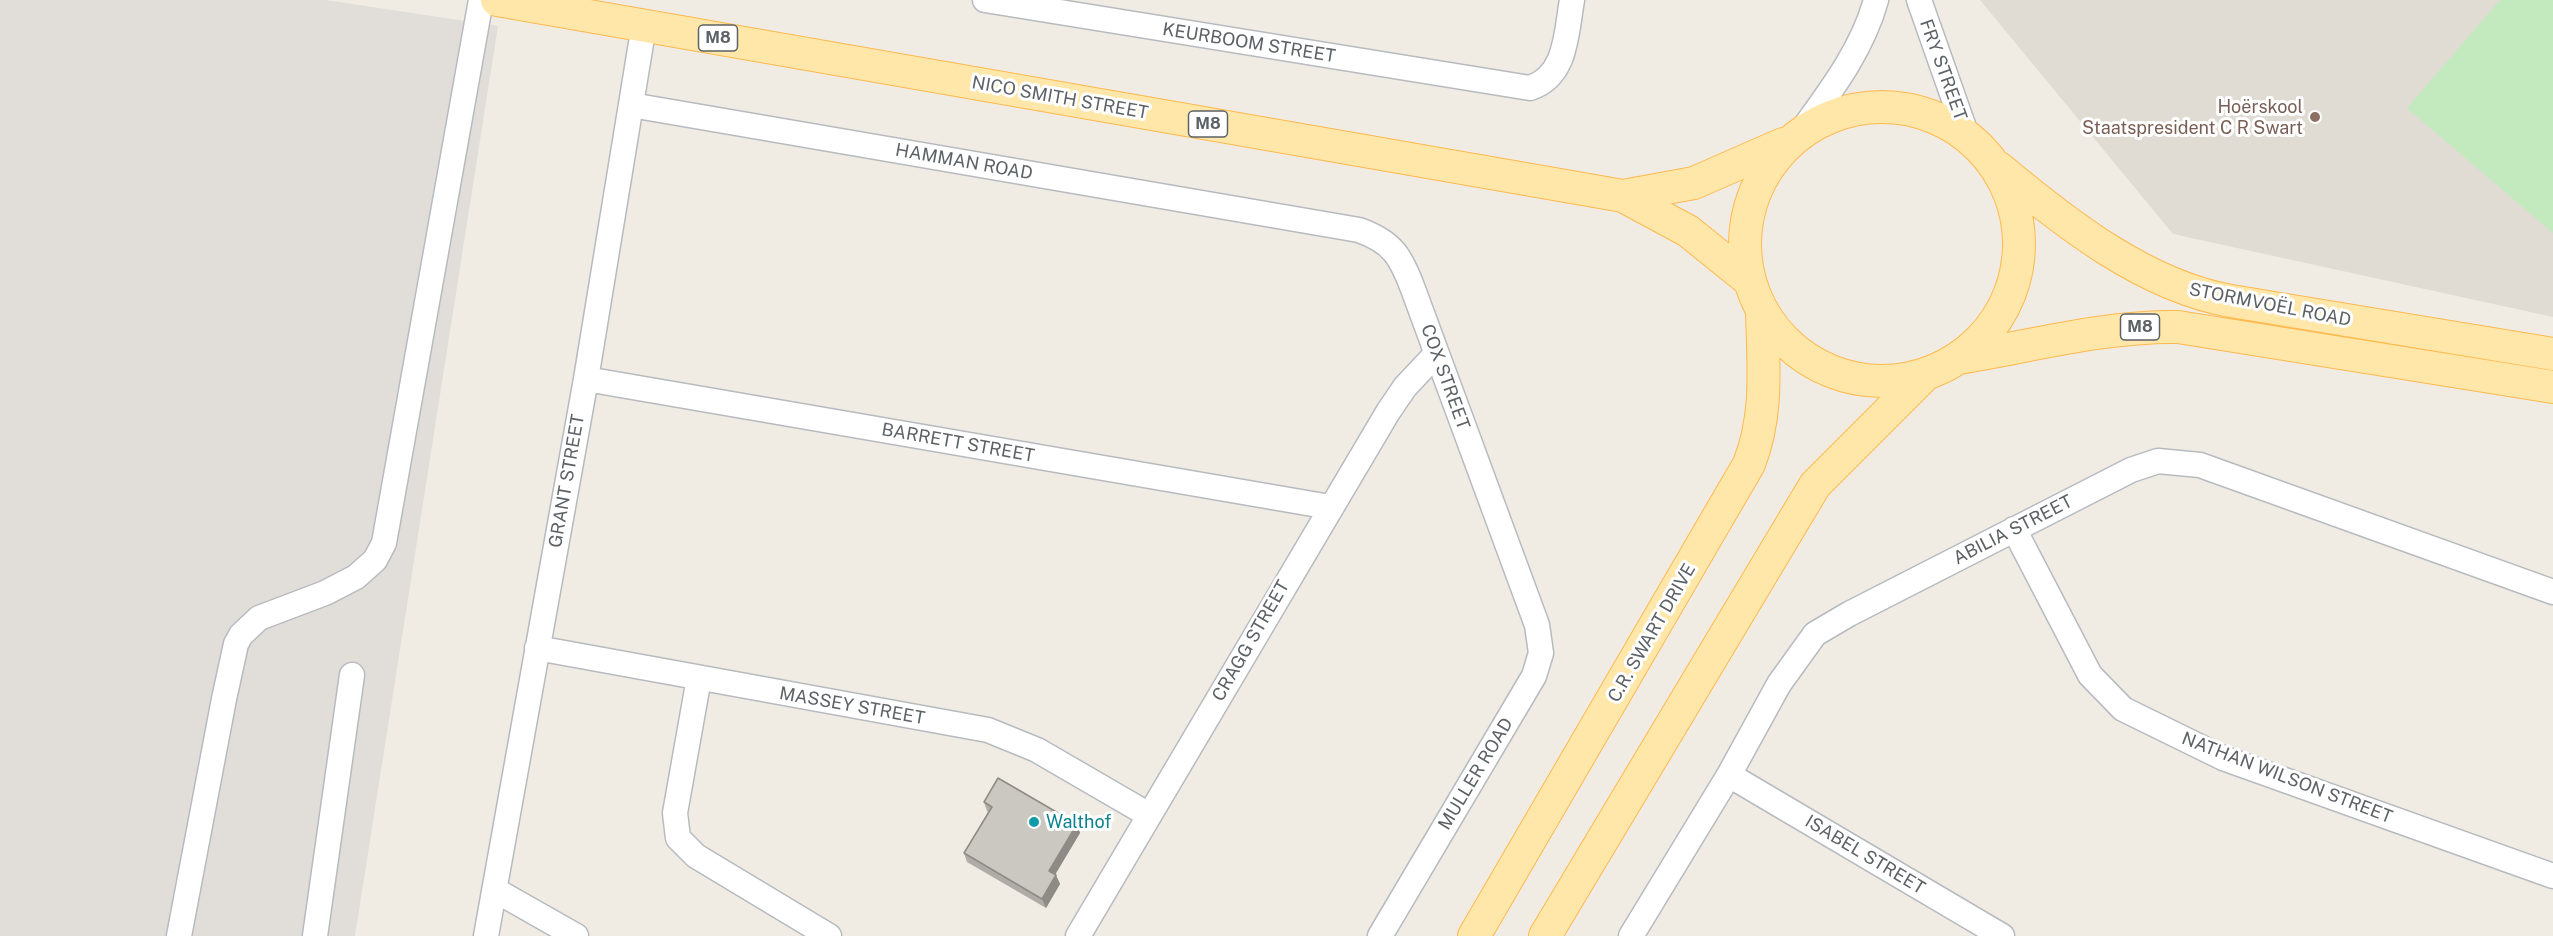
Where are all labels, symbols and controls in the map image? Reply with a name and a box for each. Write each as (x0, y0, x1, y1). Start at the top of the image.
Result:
street label: FRY STREET (1915, 16, 1971, 124)
street label: KEURBOOM STREET (1161, 19, 1337, 67)
road number: M8 (698, 25, 738, 51)
street label: NICO SMITH STREET (970, 72, 1150, 124)
place label: Hoërskool Staatspresident C R Swart (2082, 96, 2303, 138)
marker: Hoërskool Staatspresident C R Swart (2308, 110, 2322, 124)
road number: M8 (1188, 111, 1228, 137)
street label: HAMMAN ROAD (894, 139, 1034, 185)
street label: STORMVOËL ROAD (2187, 279, 2353, 331)
road number: M8 (2120, 314, 2160, 340)
street label: COX STREET (1416, 322, 1474, 432)
street label: GRANT STREET (545, 413, 589, 549)
street label: BARRETT STREET (880, 419, 1036, 467)
street label: ABILIA STREET (1950, 491, 2076, 569)
street label: C.R. SWART DRIVE (1603, 560, 1701, 706)
street label: CRAGG STREET (1208, 577, 1294, 705)
street label: MASSEY STREET (777, 683, 927, 729)
street label: MULLER ROAD (1434, 714, 1518, 834)
street label: NATHAN WILSON STREET (2179, 728, 2395, 828)
place label: Walthof (1046, 811, 1111, 833)
street label: ISABEL STREET (1801, 811, 1929, 899)
marker: Walthof (1027, 815, 1041, 829)

